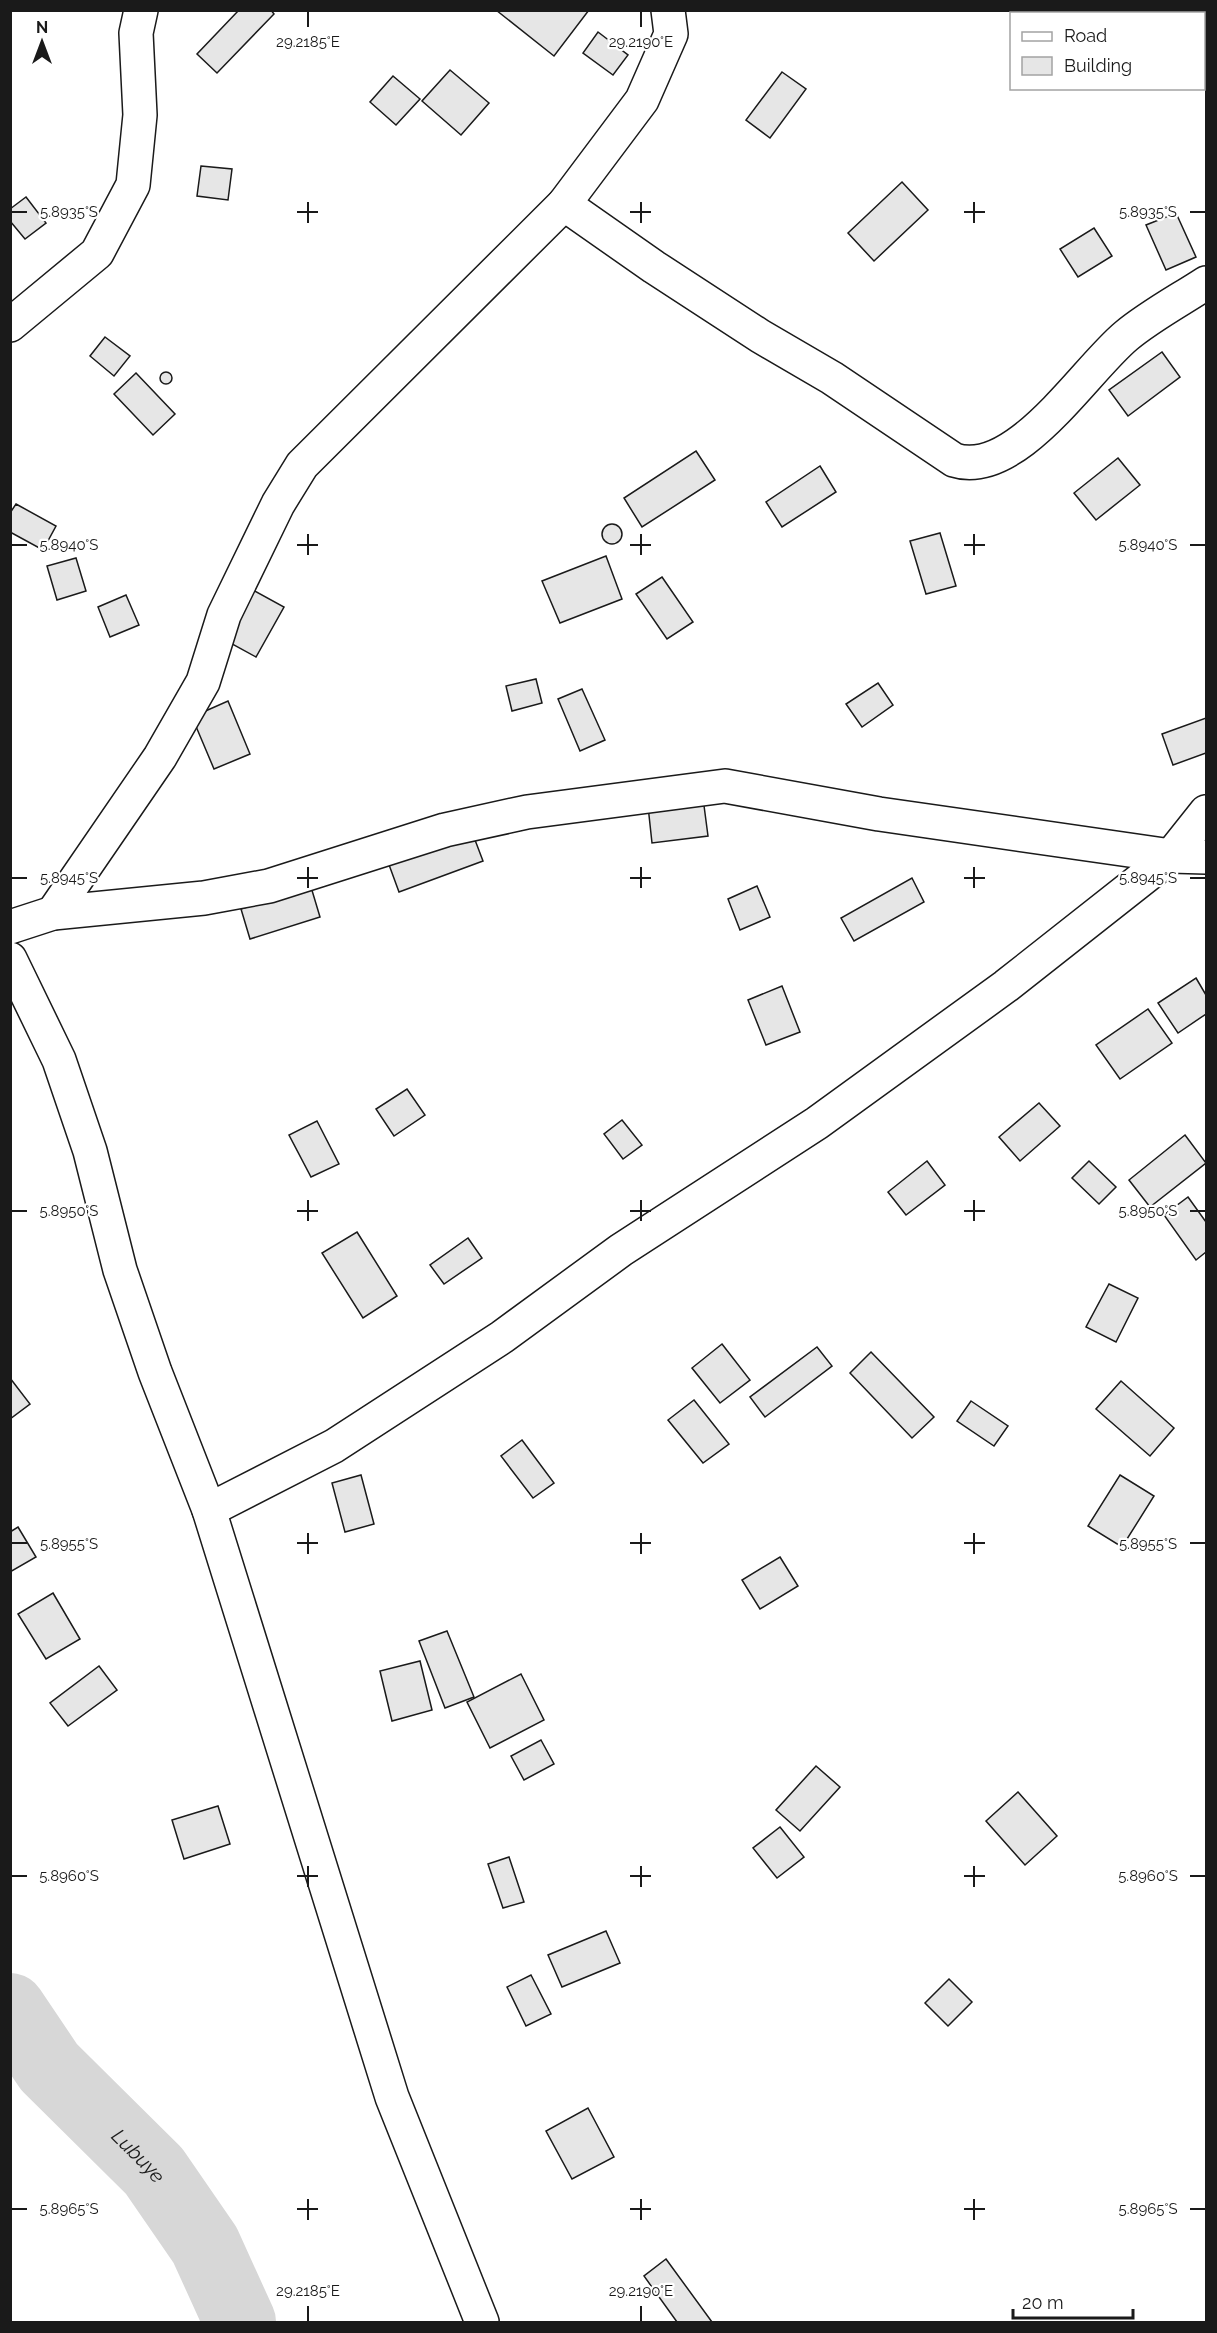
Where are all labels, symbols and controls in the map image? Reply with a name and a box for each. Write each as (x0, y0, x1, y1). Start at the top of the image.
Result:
north arrow (12, 12, 72, 72)
legend (1010, 12, 1205, 90)
text: N (36, 18, 48, 37)
text: Road (1064, 25, 1107, 46)
text: 29.2185°E (276, 33, 340, 51)
text: 29.2190°E (609, 33, 673, 51)
text: Building (1064, 55, 1132, 76)
text: 5.8935°S (40, 203, 98, 221)
text: 5.8935°S (1119, 203, 1177, 221)
text: 5.8940°S (40, 536, 98, 554)
text: 5.8940°S (1119, 536, 1177, 554)
text: 5.8945°S (40, 869, 98, 887)
text: 5.8945°S (1119, 869, 1177, 887)
text: 5.8950°S (40, 1202, 98, 1220)
text: 5.8950°S (1119, 1202, 1177, 1220)
text: 5.8955°S (40, 1535, 98, 1553)
text: 5.8955°S (1119, 1535, 1177, 1553)
text: 5.8960°S (39, 1867, 99, 1885)
text: 5.8960°S (1118, 1867, 1178, 1885)
water label: Lubuye (107, 2124, 170, 2187)
text: 5.8965°S (39, 2200, 99, 2218)
text: 5.8965°S (1118, 2200, 1178, 2218)
text: 29.2185°E (276, 2282, 340, 2300)
text: 29.2190°E (609, 2282, 673, 2300)
scale bar (1013, 2282, 1133, 2320)
text: 20 m (1022, 2292, 1064, 2313)

